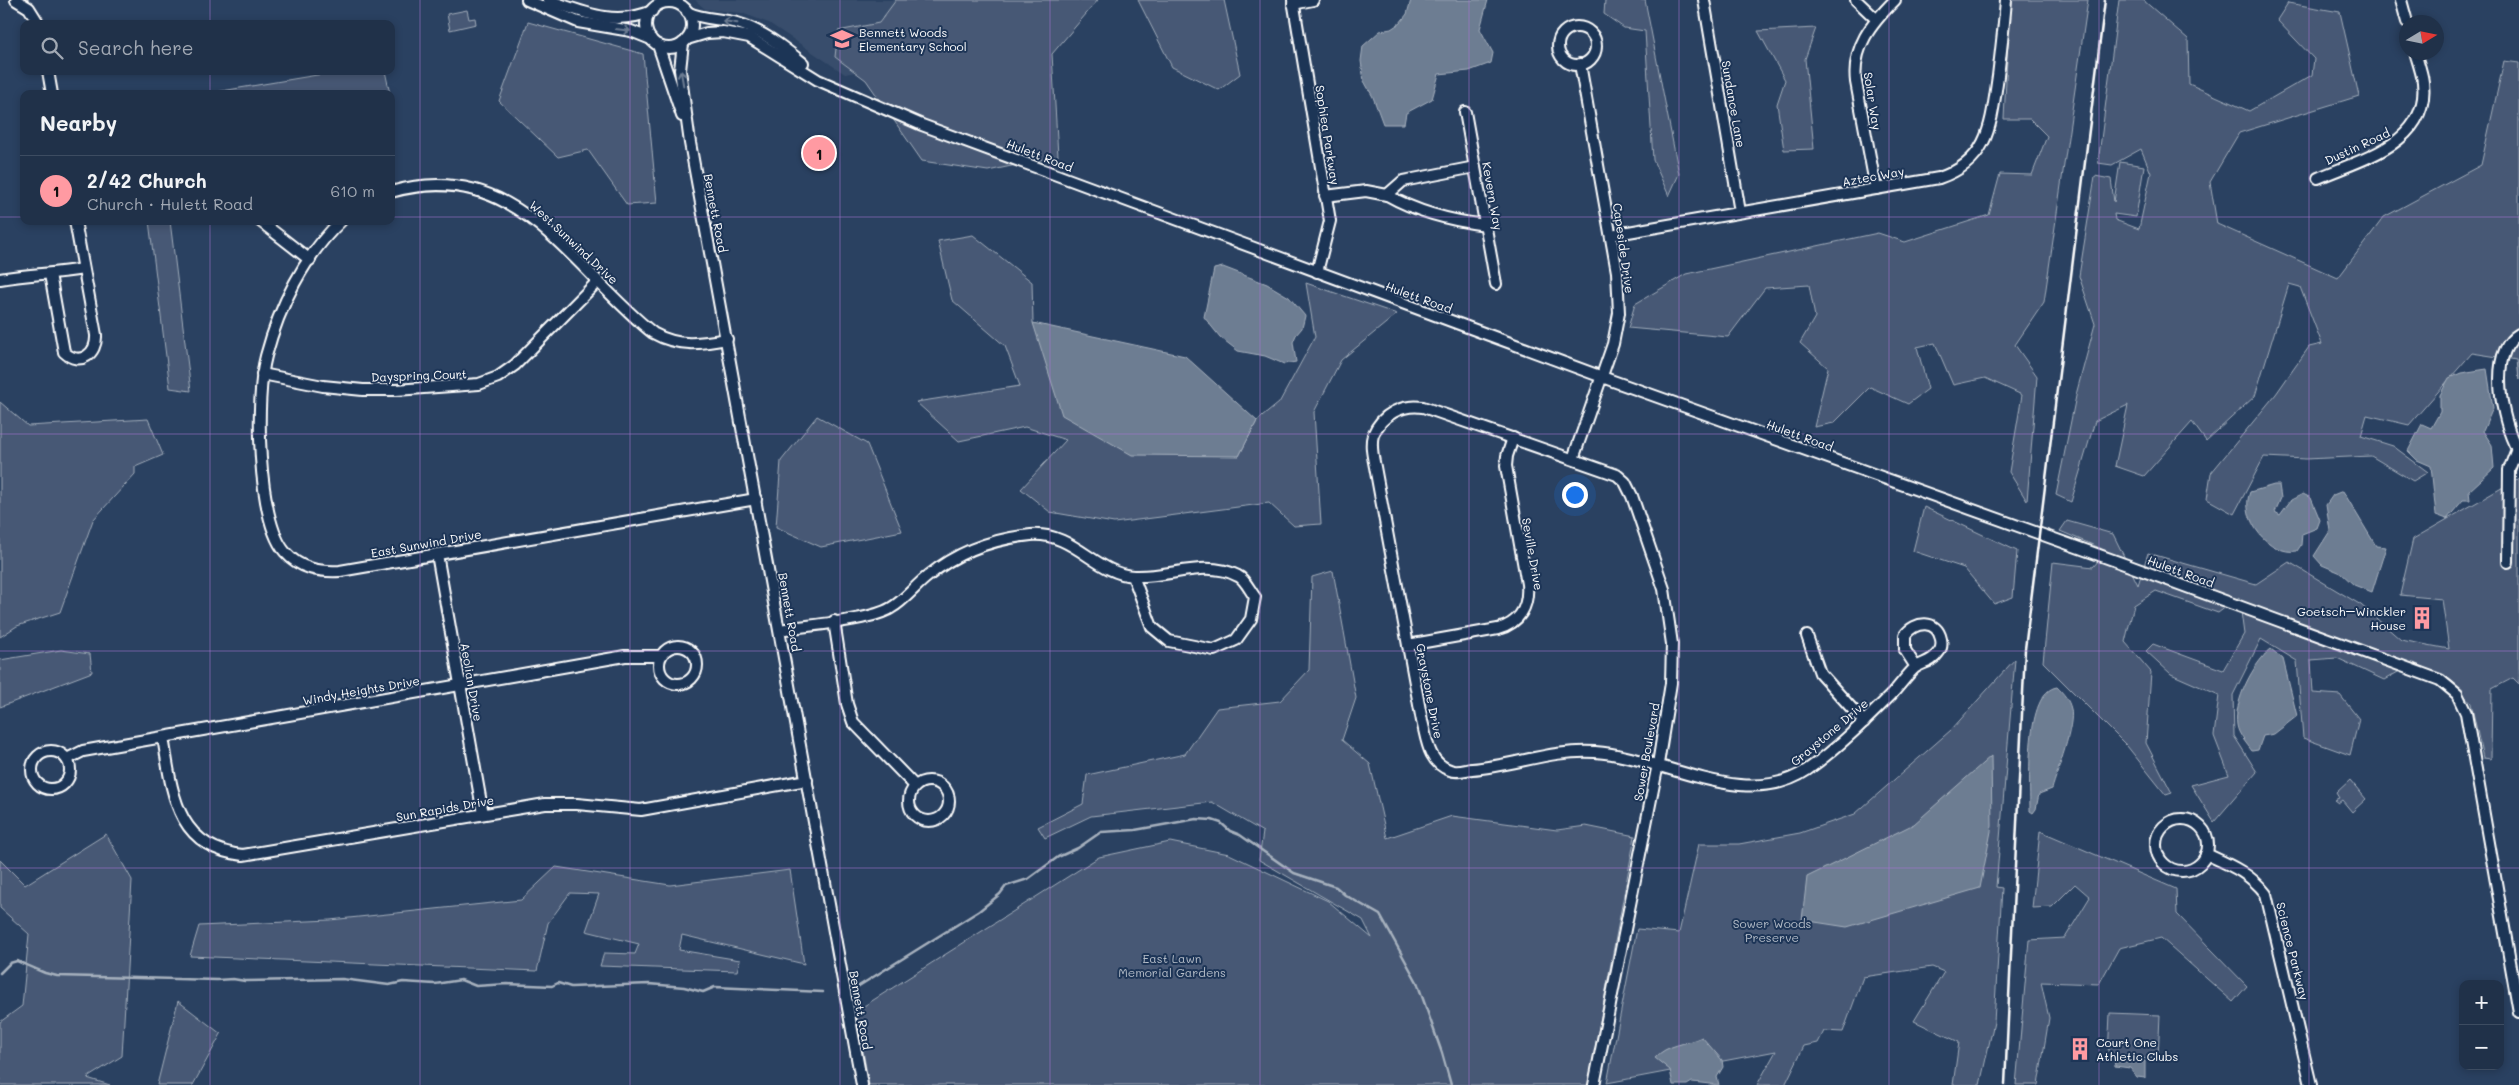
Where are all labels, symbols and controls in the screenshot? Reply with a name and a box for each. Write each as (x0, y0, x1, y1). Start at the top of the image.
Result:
north arrow (2399, 15, 2444, 60)
one-way arrow (722, 17, 738, 27)
search box (20, 20, 395, 75)
place label: Bennett Woods Elementary School (859, 24, 967, 54)
one-way arrow (615, 25, 631, 35)
school or university icon: Bennett Woods Elementary School (829, 26, 855, 52)
icon: search (38, 34, 66, 62)
text: Search here (78, 35, 194, 60)
street label: Sundance Lane (1718, 59, 1750, 149)
one-way arrow (676, 70, 686, 86)
street label: Solar Way (1861, 71, 1885, 131)
street label: Sophiea Parkway (1312, 84, 1344, 186)
text: Nearby (40, 109, 117, 136)
street label: Dustin Road (2322, 124, 2392, 168)
pin: 1 (803, 134, 835, 172)
street label: Hulett Road (1005, 135, 1076, 175)
street label: Kevern Way (1479, 160, 1507, 232)
street label: Aztec Way (1841, 163, 1905, 189)
text: 2/42 Church (87, 168, 207, 193)
street label: Bennett Road (701, 172, 732, 254)
text: 1 (52, 180, 60, 201)
text: 610 m (330, 180, 375, 201)
text: Church · Hulett Road (87, 193, 253, 214)
street label: West Sunwind Drive (526, 197, 622, 287)
street label: Capeside Drive (1610, 202, 1638, 294)
street label: Hulett Road (1383, 278, 1455, 317)
street label: Dayspring Court (371, 365, 467, 385)
street label: Hulett Road (1764, 416, 1836, 455)
your location (1562, 482, 1588, 508)
street label: Seville Drive (1519, 517, 1547, 591)
street label: East Sunwind Drive (369, 525, 483, 561)
street label: Hulett Road (2145, 552, 2217, 591)
street label: Bennett Road (775, 571, 805, 653)
place label: Goetsch–Winckler House (2297, 603, 2406, 633)
building icon: Goetsch–Winckler House (2409, 605, 2435, 631)
street label: Aeolian Drive (457, 642, 487, 722)
street label: Graystone Drive (1413, 642, 1447, 740)
street label: Windy Heights Drive (301, 672, 421, 708)
street label: Graystone Drive (1787, 695, 1871, 769)
street label: Sower Boulevard (1629, 701, 1663, 802)
street label: Sun Rapids Drive (395, 792, 495, 824)
street label: Science Parkway (2273, 900, 2313, 1002)
park label: Sower Woods Preserve (1733, 915, 1812, 945)
park label: East Lawn Memorial Gardens (1118, 950, 1226, 980)
street label: Bennett Road (846, 969, 876, 1051)
map controls (2459, 980, 2504, 1070)
button: + (2459, 980, 2504, 1025)
button: − (2459, 1025, 2504, 1070)
place label: Court One Athletic Clubs (2096, 1034, 2178, 1064)
building icon: Court One Athletic Clubs (2067, 1036, 2093, 1062)

